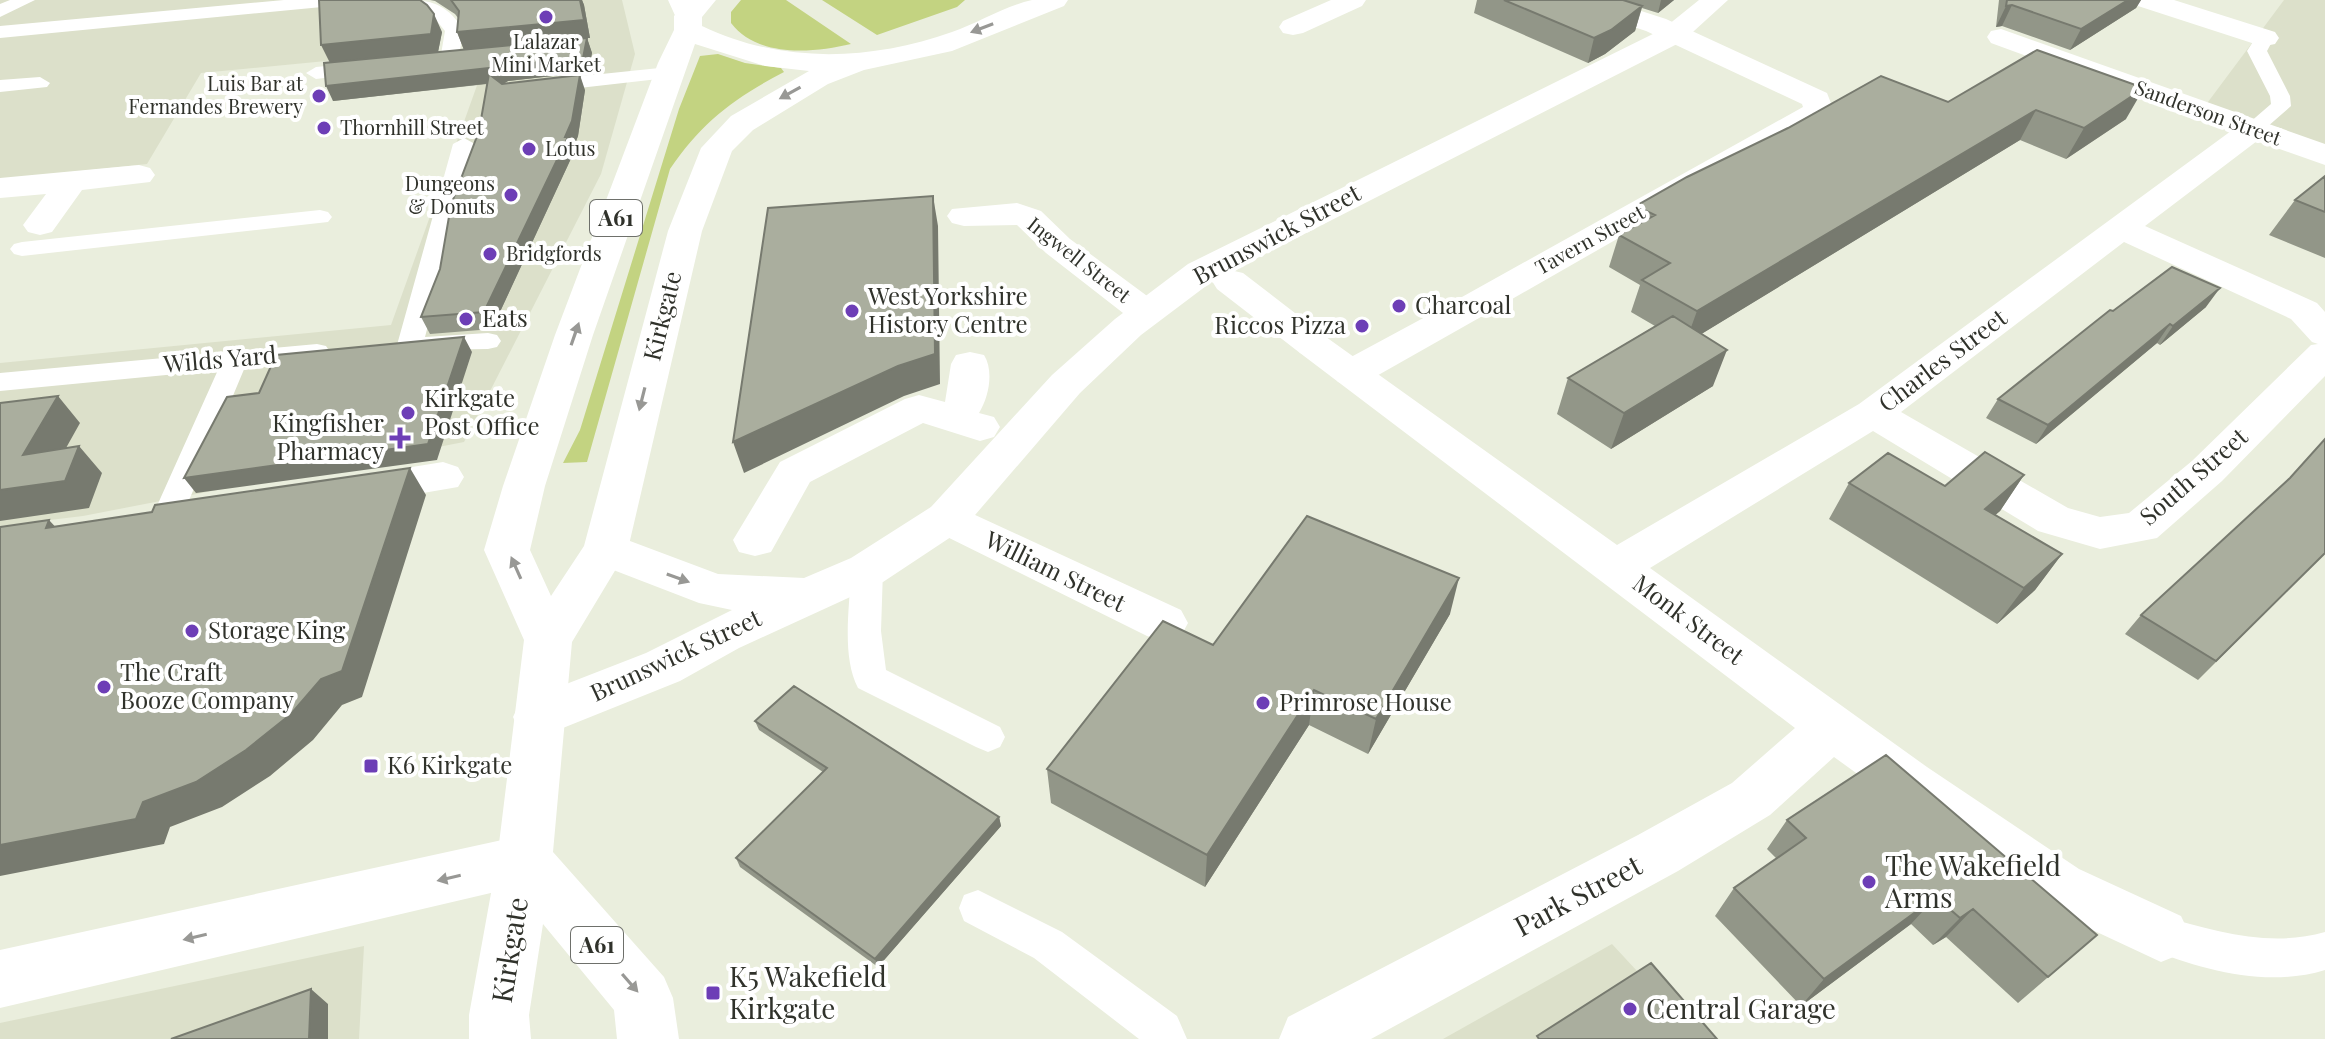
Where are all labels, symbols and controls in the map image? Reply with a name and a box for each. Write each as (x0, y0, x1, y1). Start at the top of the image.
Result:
marker: Lalazar Mini Market (537, 8, 555, 26)
one-way arrow (970, 22, 994, 35)
place label: Lalazar Mini Market (491, 27, 602, 77)
place label: Luis Bar at Fernandes Brewery (128, 69, 304, 119)
street label: Sanderson Street (2132, 73, 2286, 151)
one-way arrow (779, 86, 802, 100)
marker: Luis Bar at Fernandes Brewery (310, 87, 328, 105)
place label: Thornhill Street (340, 113, 485, 140)
marker: Thornhill Street (315, 119, 333, 137)
place label: Lotus (545, 134, 595, 161)
marker: Lotus (520, 140, 538, 158)
place label: Dungeons & Donuts (405, 169, 495, 219)
street label: Brunswick Street (1187, 175, 1366, 291)
marker: Dungeons & Donuts (502, 186, 520, 204)
street label: Tavern Street (1530, 197, 1650, 280)
road number: A61 (590, 200, 642, 236)
street label: Ingwell Street (1023, 210, 1138, 308)
place label: Bridgfords (506, 239, 602, 266)
marker: Bridgfords (481, 245, 499, 263)
street label: Kirkgate (635, 267, 688, 364)
place label: West Yorkshire History Centre (867, 279, 1028, 339)
place label: Charcoal (1415, 288, 1512, 320)
marker: Charcoal (1390, 297, 1408, 315)
street label: Charles Street (1871, 300, 2013, 418)
place label: Eats (482, 301, 528, 333)
marker: West Yorkshire History Centre (843, 302, 861, 320)
place label: Riccos Pizza (1214, 308, 1346, 340)
marker: Eats (457, 310, 475, 328)
marker: Riccos Pizza (1353, 317, 1371, 335)
one-way arrow (569, 321, 581, 345)
street label: Wilds Yard (161, 337, 278, 379)
place label: Kirkgate Post Office (424, 381, 540, 441)
one-way arrow (636, 386, 648, 411)
marker: Kirkgate Post Office (399, 404, 417, 422)
place label: Kingfisher Pharmacy (272, 406, 384, 466)
street label: South Street (2132, 419, 2254, 531)
marker: Kingfisher Pharmacy (391, 429, 409, 447)
street label: William Street (979, 522, 1132, 618)
one-way arrow (509, 557, 523, 580)
street label: Monk Street (1627, 566, 1752, 671)
one-way arrow (666, 572, 690, 585)
street label: Brunswick Street (585, 600, 766, 708)
place label: Storage King (208, 613, 346, 645)
marker: Storage King (183, 622, 201, 640)
place label: The Craft Booze Company (120, 655, 294, 715)
marker: The Craft Booze Company (95, 678, 113, 696)
place label: Primrose House (1279, 685, 1452, 717)
marker: Primrose House (1254, 694, 1272, 712)
place label: K6 Kirkgate (387, 748, 512, 780)
marker: K6 Kirkgate (362, 757, 380, 775)
street label: Park Street (1507, 845, 1648, 944)
place label: The Wakefield Arms (1884, 846, 2061, 915)
one-way arrow (436, 872, 461, 885)
marker: The Wakefield Arms (1860, 873, 1878, 891)
street label: Kirkgate (482, 894, 535, 1005)
road number: A61 (571, 927, 623, 963)
one-way arrow (183, 931, 208, 944)
place label: K5 Wakefield Kirkgate (729, 957, 887, 1026)
one-way arrow (621, 973, 638, 993)
marker: K5 Wakefield Kirkgate (704, 984, 722, 1002)
place label: Central Garage (1646, 989, 1836, 1026)
marker: Central Garage (1621, 1000, 1639, 1018)

